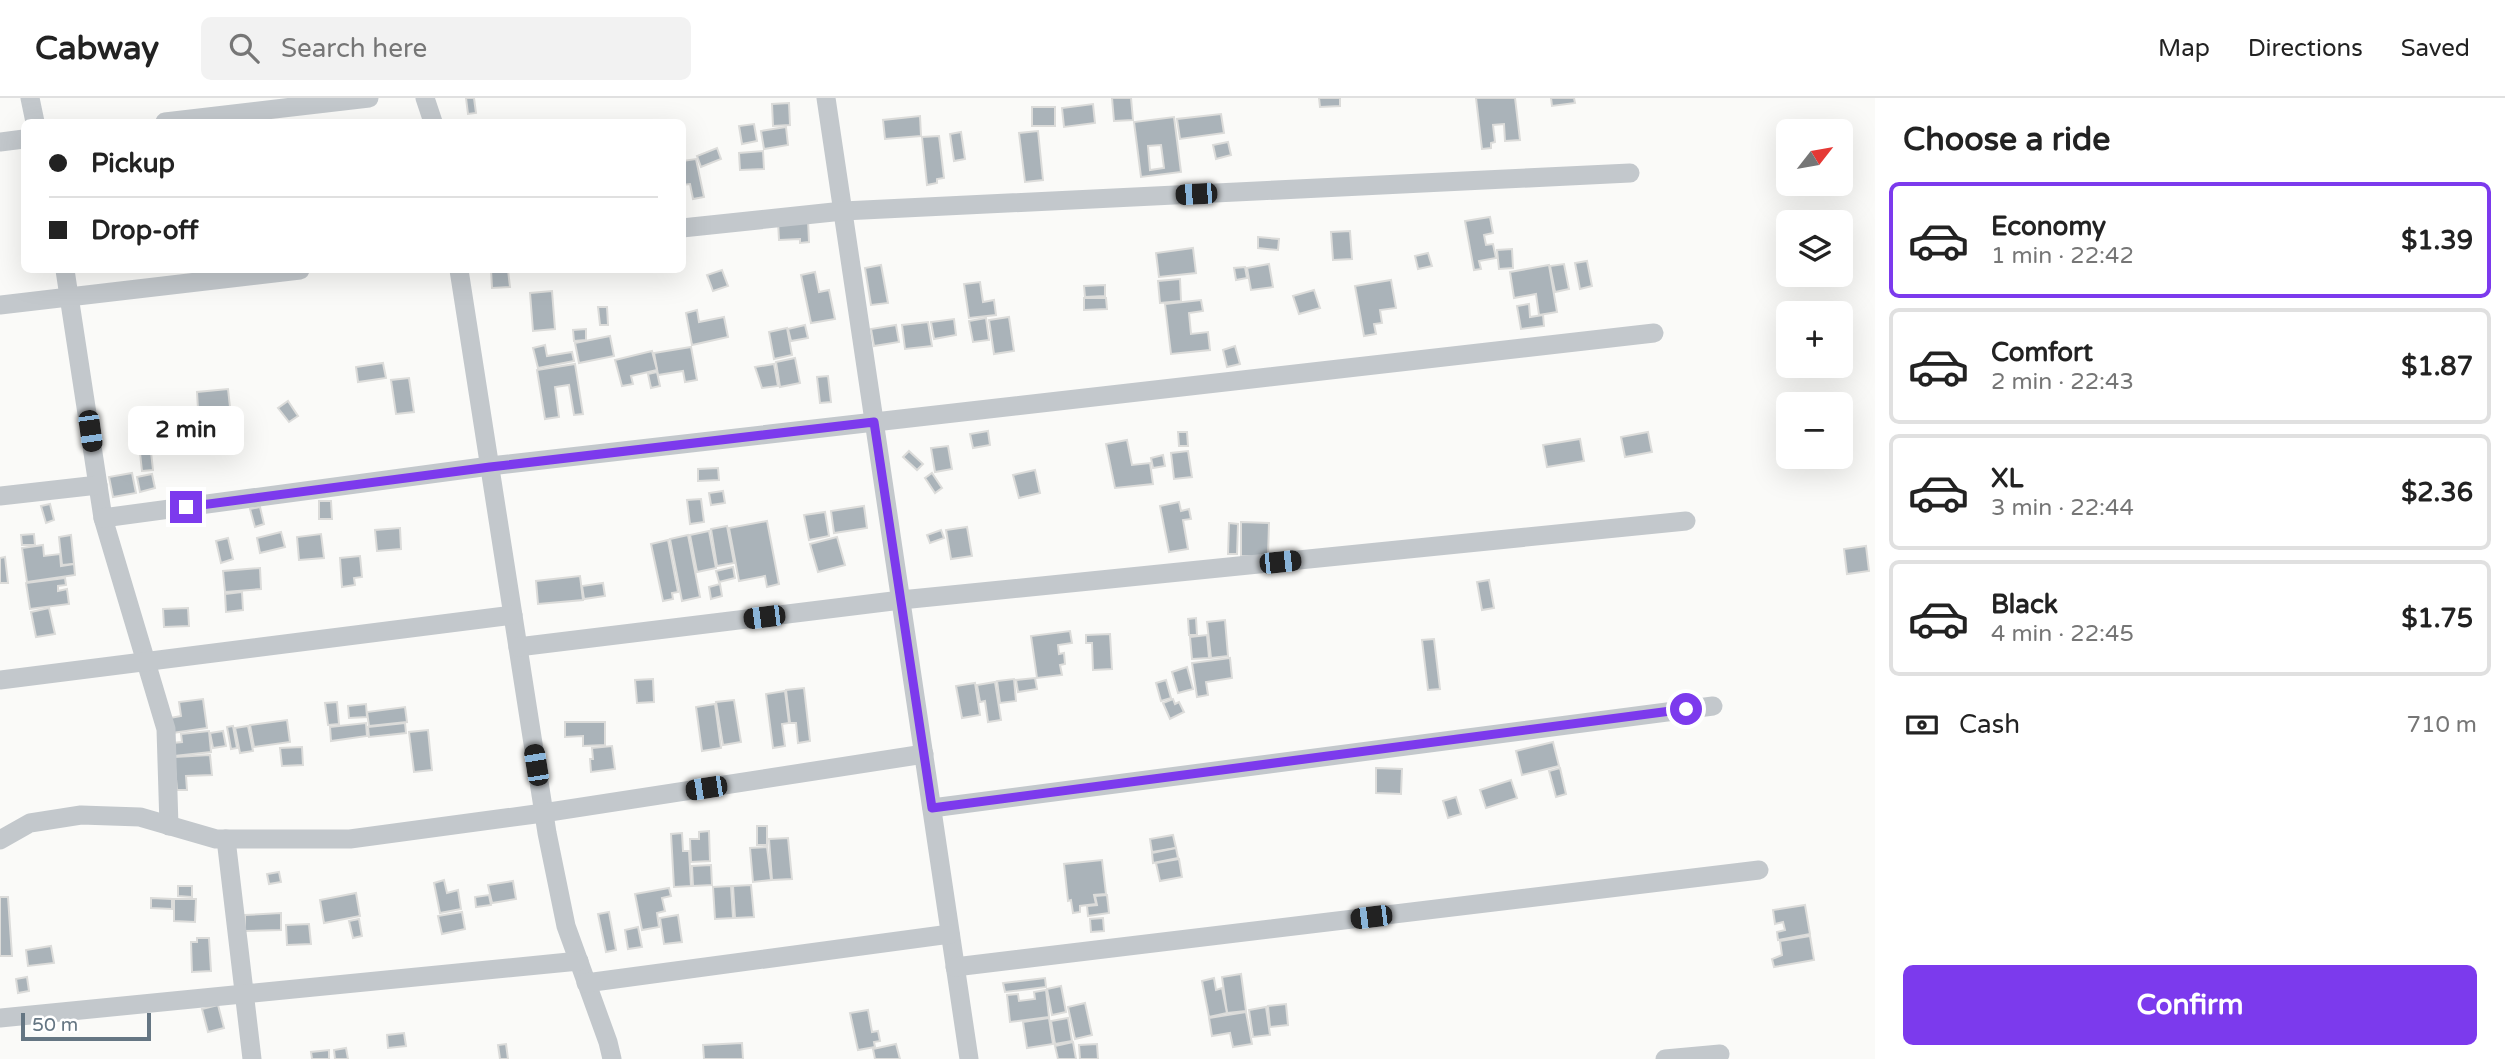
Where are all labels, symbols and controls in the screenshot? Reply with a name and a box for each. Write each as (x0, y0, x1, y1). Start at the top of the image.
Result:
search box (201, 17, 691, 80)
text: Cabway (35, 29, 159, 68)
icon: search (225, 29, 263, 67)
text: Search here (281, 33, 427, 64)
text: Map (2158, 34, 2210, 63)
text: Directions (2248, 34, 2363, 63)
text: Saved (2401, 34, 2470, 63)
north arrow (1776, 119, 1853, 196)
map controls (1776, 119, 1853, 469)
text: Choose a ride (1903, 121, 2110, 159)
text: Pickup (91, 148, 175, 179)
car (1175, 182, 1218, 206)
icon: car (1907, 209, 1970, 272)
button: layers (1776, 210, 1853, 287)
text: Economy (1991, 211, 2106, 242)
text: Drop-off (91, 215, 198, 246)
text: $1.39 (2401, 225, 2473, 256)
text: 1 min · 22:42 (1991, 242, 2134, 270)
button: + (1776, 301, 1853, 378)
icon: car (1907, 335, 1970, 398)
text: Comfort (1991, 337, 2093, 368)
text: $1.87 (2401, 351, 2473, 382)
text: 2 min · 22:43 (1991, 368, 2134, 396)
button: − (1776, 392, 1853, 469)
callout: 2 min (128, 406, 244, 454)
car (77, 409, 104, 453)
text: 2 min (155, 416, 217, 444)
icon: car (1907, 461, 1970, 524)
text: XL (1991, 463, 2023, 494)
text: $2.36 (2401, 477, 2473, 508)
route end (170, 491, 202, 523)
text: 3 min · 22:44 (1991, 494, 2134, 522)
car (1259, 549, 1302, 575)
icon: car (1907, 587, 1970, 650)
text: Black (1991, 589, 2058, 620)
text: $1.75 (2401, 603, 2473, 634)
car (742, 604, 787, 630)
text: 4 min · 22:45 (1991, 620, 2134, 648)
route start (1670, 693, 1702, 725)
icon: cash (1903, 706, 1941, 744)
text: Cash (1959, 709, 2020, 740)
text: 710 m (2407, 711, 2477, 739)
car (523, 743, 550, 787)
car (684, 774, 729, 802)
car (1349, 904, 1394, 930)
button: Confirm (1903, 965, 2477, 1045)
scale bar (21, 1010, 150, 1042)
text: 50 m (32, 1014, 78, 1036)

